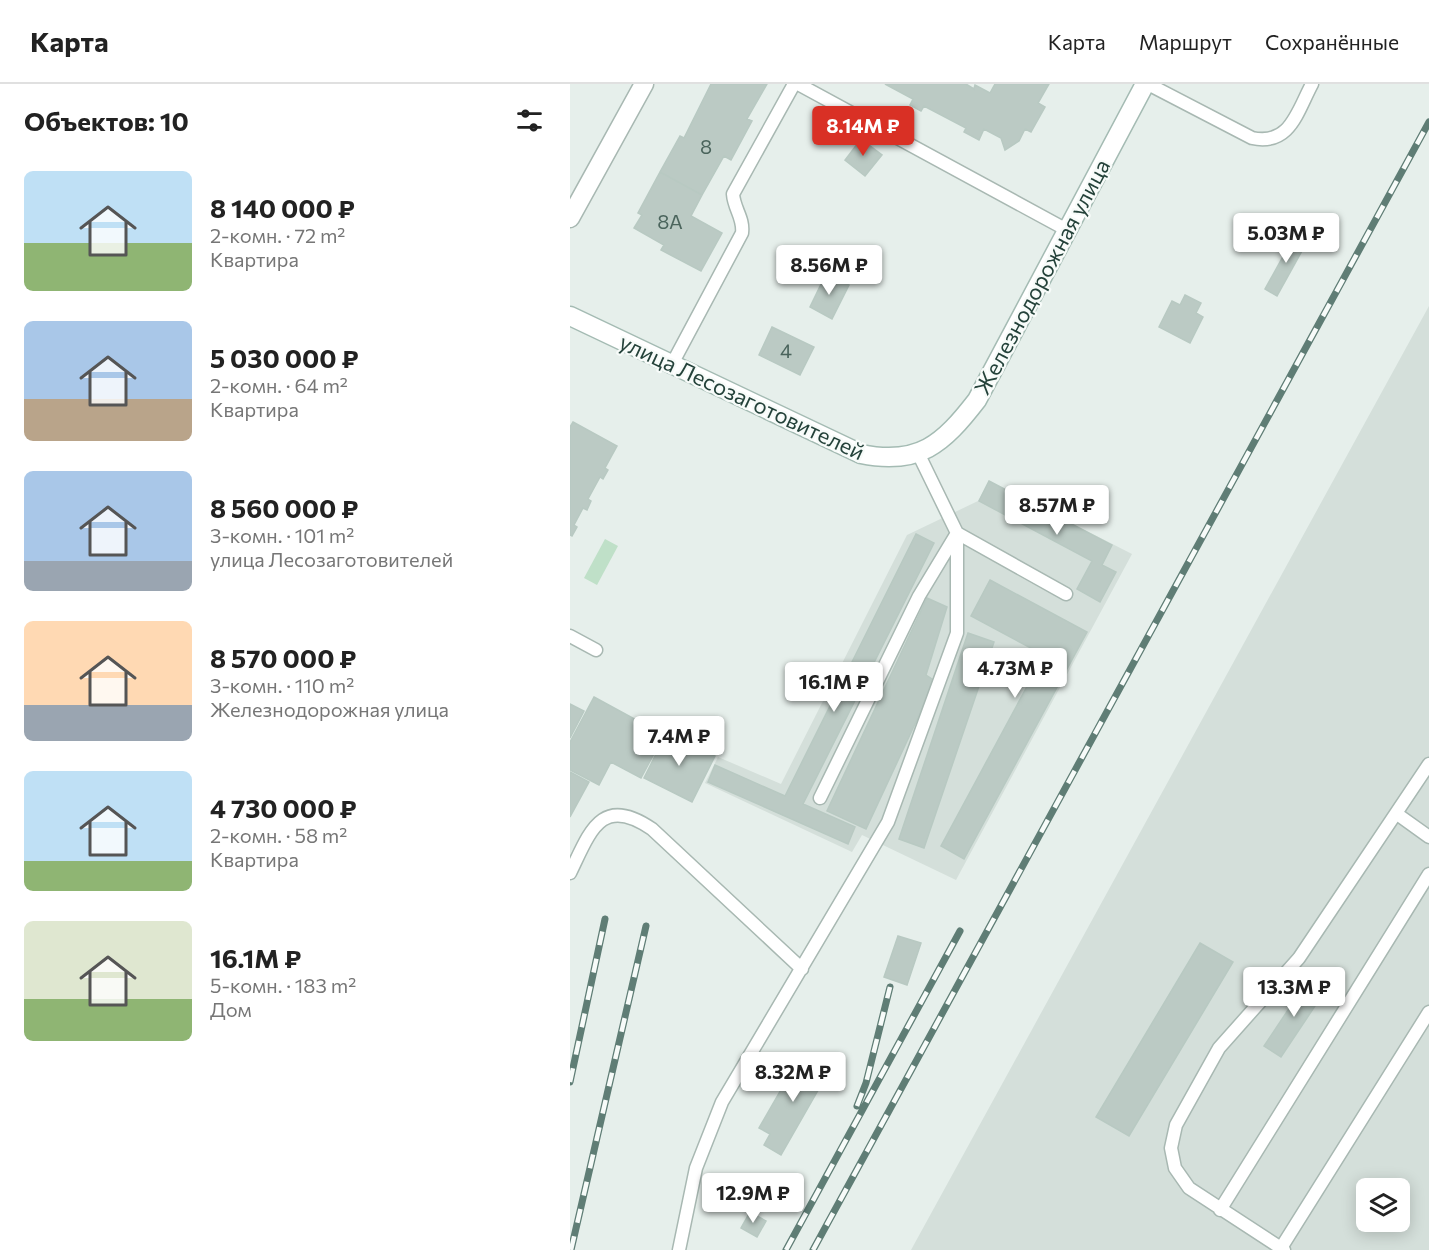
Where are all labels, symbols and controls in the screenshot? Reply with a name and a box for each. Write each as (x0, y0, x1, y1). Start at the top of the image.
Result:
text: Карта (30, 24, 109, 58)
text: Карта (1048, 29, 1106, 54)
text: Маршрут (1139, 29, 1232, 54)
text: Сохранённые (1265, 29, 1399, 54)
icon: filters (513, 104, 546, 137)
text: Объектов: 10 (24, 105, 189, 136)
pin: 8.14M ₽ (808, 106, 918, 157)
text: 8.14M ₽ (826, 113, 900, 137)
house number: 8 (700, 134, 712, 158)
street label: Железнодорожная улица (968, 154, 1115, 399)
text: 8 140 000 ₽ (210, 192, 355, 223)
icon: home (72, 195, 144, 267)
house number: 8А (657, 209, 683, 233)
pin: 5.03M ₽ (1231, 213, 1341, 264)
text: 5.03M ₽ (1247, 220, 1325, 244)
text: 2-комн. · 72 m² (210, 223, 345, 247)
pin: 8.56M ₽ (774, 245, 884, 296)
text: Квартира (210, 247, 299, 271)
text: 8.56M ₽ (790, 252, 868, 276)
street label: улица Лесозаготовителей (615, 328, 869, 465)
house number: 4 (780, 338, 792, 362)
text: 5 030 000 ₽ (210, 342, 359, 373)
icon: home (72, 345, 144, 417)
text: 2-комн. · 64 m² (210, 373, 348, 397)
text: Квартира (210, 397, 299, 421)
pin: 8.57M ₽ (1002, 485, 1112, 536)
text: 8 560 000 ₽ (210, 492, 358, 523)
text: 8.57M ₽ (1019, 492, 1095, 516)
icon: home (72, 495, 144, 567)
text: 3-комн. · 101 m² (210, 523, 354, 547)
text: улица Лесозаготовителей (210, 547, 453, 571)
text: 8 570 000 ₽ (210, 642, 357, 673)
icon: home (72, 645, 144, 717)
pin: 4.73M ₽ (960, 648, 1070, 699)
text: 4.73M ₽ (977, 655, 1053, 679)
pin: 16.1M ₽ (779, 662, 889, 713)
text: 16.1M ₽ (799, 669, 869, 693)
text: 3-комн. · 110 m² (210, 673, 354, 697)
text: Железнодорожная улица (210, 697, 449, 721)
pin: 7.4M ₽ (630, 716, 728, 767)
text: 7.4M ₽ (647, 723, 711, 747)
text: 4 730 000 ₽ (210, 792, 357, 823)
icon: home (72, 795, 144, 867)
text: 2-комн. · 58 m² (210, 823, 347, 847)
text: Квартира (210, 847, 299, 871)
text: 16.1M ₽ (210, 942, 301, 973)
icon: home (72, 945, 144, 1017)
pin: 13.3M ₽ (1239, 967, 1349, 1018)
text: 5-комн. · 183 m² (210, 973, 356, 997)
text: 13.3M ₽ (1257, 974, 1331, 998)
text: Дом (210, 997, 252, 1021)
pin: 8.32M ₽ (738, 1052, 848, 1103)
text: 8.32M ₽ (755, 1059, 831, 1083)
pin: 12.9M ₽ (698, 1173, 808, 1224)
map controls (1356, 1178, 1410, 1232)
button: layers (1356, 1178, 1410, 1232)
text: 12.9M ₽ (716, 1180, 790, 1204)

